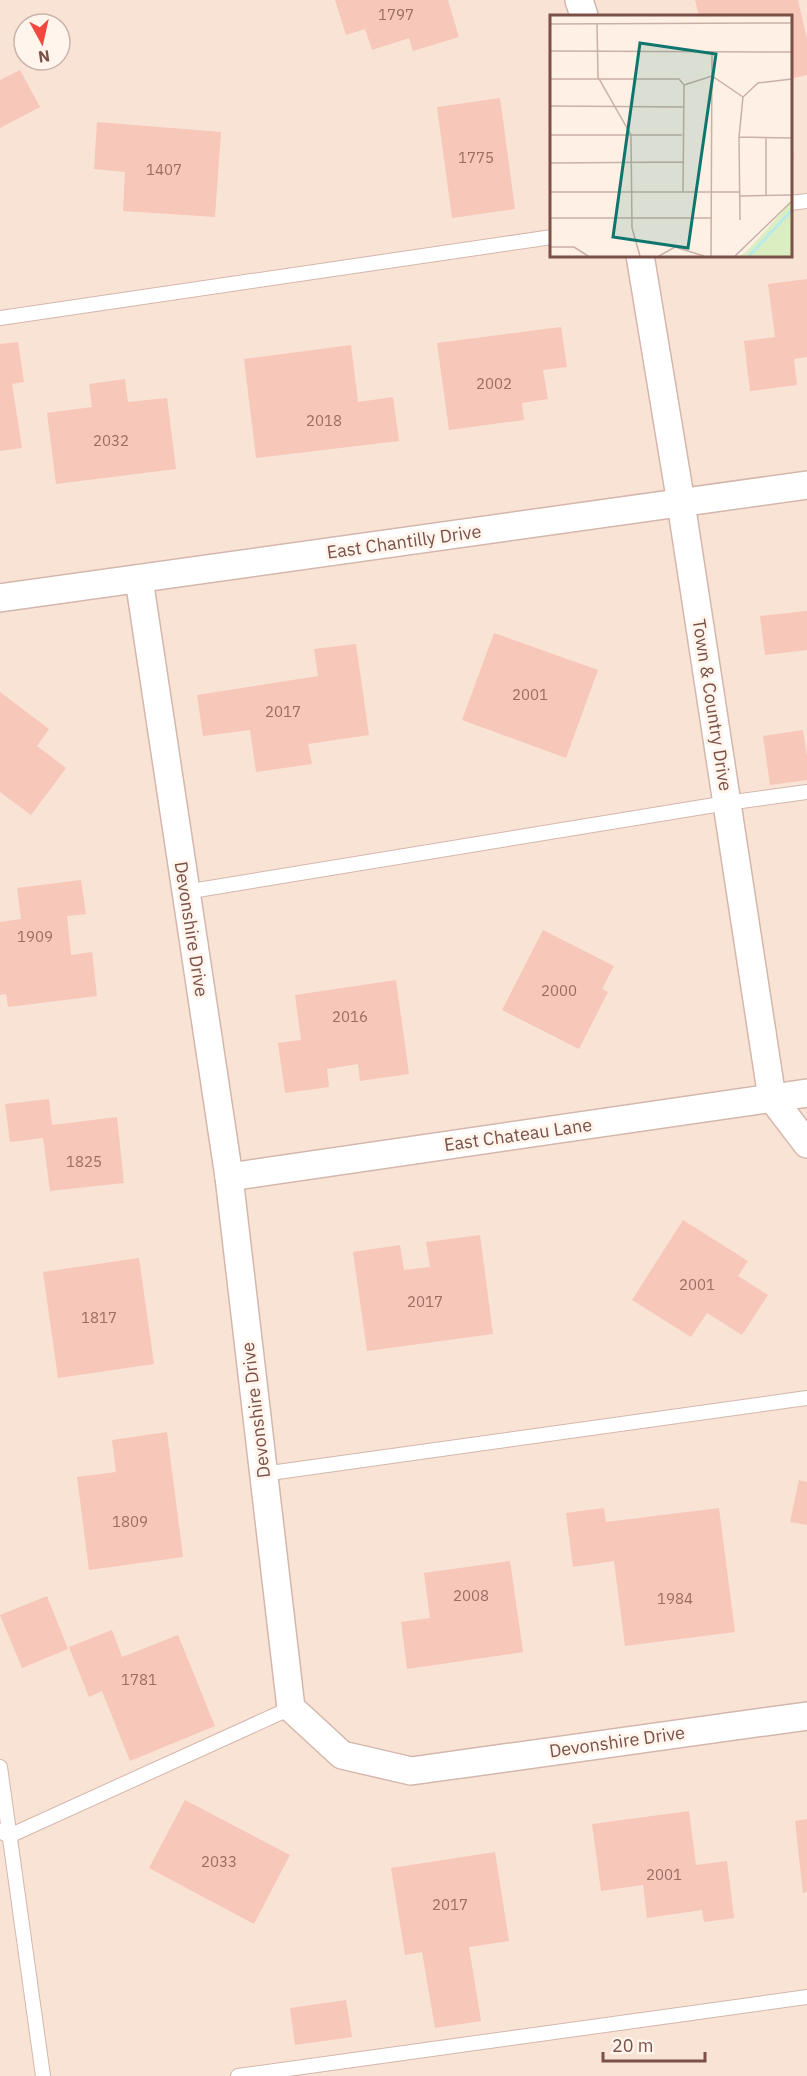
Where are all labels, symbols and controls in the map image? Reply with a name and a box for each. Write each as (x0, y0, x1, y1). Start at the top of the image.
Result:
house number: 1797 (378, 5, 414, 24)
north arrow (12, 12, 72, 72)
inset map (550, 15, 792, 256)
text: N (37, 46, 51, 68)
house number: 1775 (458, 148, 494, 167)
house number: 1407 (146, 160, 182, 179)
house number: 2002 (476, 374, 512, 393)
house number: 2018 (306, 411, 342, 430)
house number: 2032 (93, 431, 129, 450)
street label: East Chantilly Drive (325, 519, 483, 564)
street label: Town & Country Drive (688, 617, 737, 793)
house number: 2001 (512, 685, 548, 704)
house number: 2017 (265, 702, 301, 721)
street label: Devonshire Drive (169, 860, 214, 998)
house number: 1909 (17, 927, 53, 946)
house number: 2000 (541, 981, 577, 1000)
house number: 2016 (332, 1007, 368, 1026)
street label: East Chateau Lane (442, 1113, 594, 1156)
house number: 1825 (66, 1152, 102, 1171)
house number: 2001 (679, 1275, 715, 1294)
house number: 2017 (407, 1292, 443, 1311)
house number: 1817 (81, 1308, 117, 1327)
street label: Devonshire Drive (236, 1341, 275, 1479)
house number: 1809 (112, 1512, 148, 1531)
house number: 2008 (453, 1586, 489, 1605)
house number: 1984 (657, 1589, 693, 1608)
house number: 1781 (121, 1670, 157, 1689)
street label: Devonshire Drive (548, 1721, 686, 1762)
house number: 2033 (201, 1852, 237, 1871)
house number: 2001 (646, 1865, 682, 1884)
house number: 2017 (432, 1895, 468, 1914)
scale bar (603, 2025, 705, 2063)
text: 20 m (612, 2034, 654, 2057)

